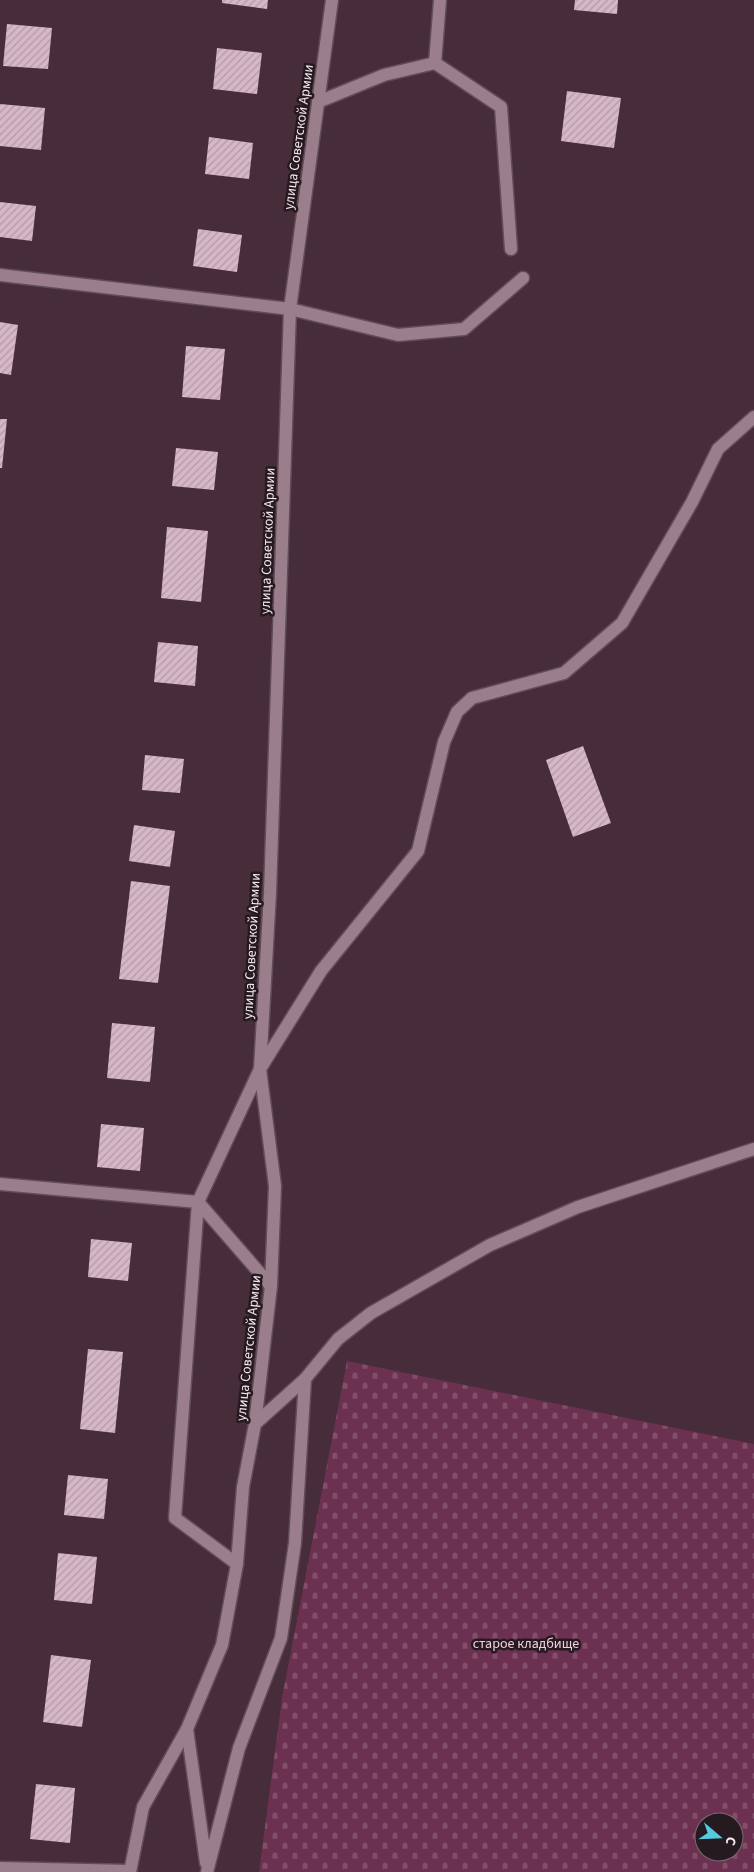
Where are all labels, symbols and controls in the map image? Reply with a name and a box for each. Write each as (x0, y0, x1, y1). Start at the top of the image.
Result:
street label: улица Советской Армии (279, 63, 319, 211)
street label: улица Советской Армии (255, 467, 281, 615)
street label: улица Советской Армии (238, 872, 266, 1020)
street label: улица Советской Армии (231, 1274, 267, 1422)
park label: старое кладбище (473, 1634, 579, 1654)
north arrow (694, 1812, 744, 1862)
text: С (720, 1834, 741, 1848)

